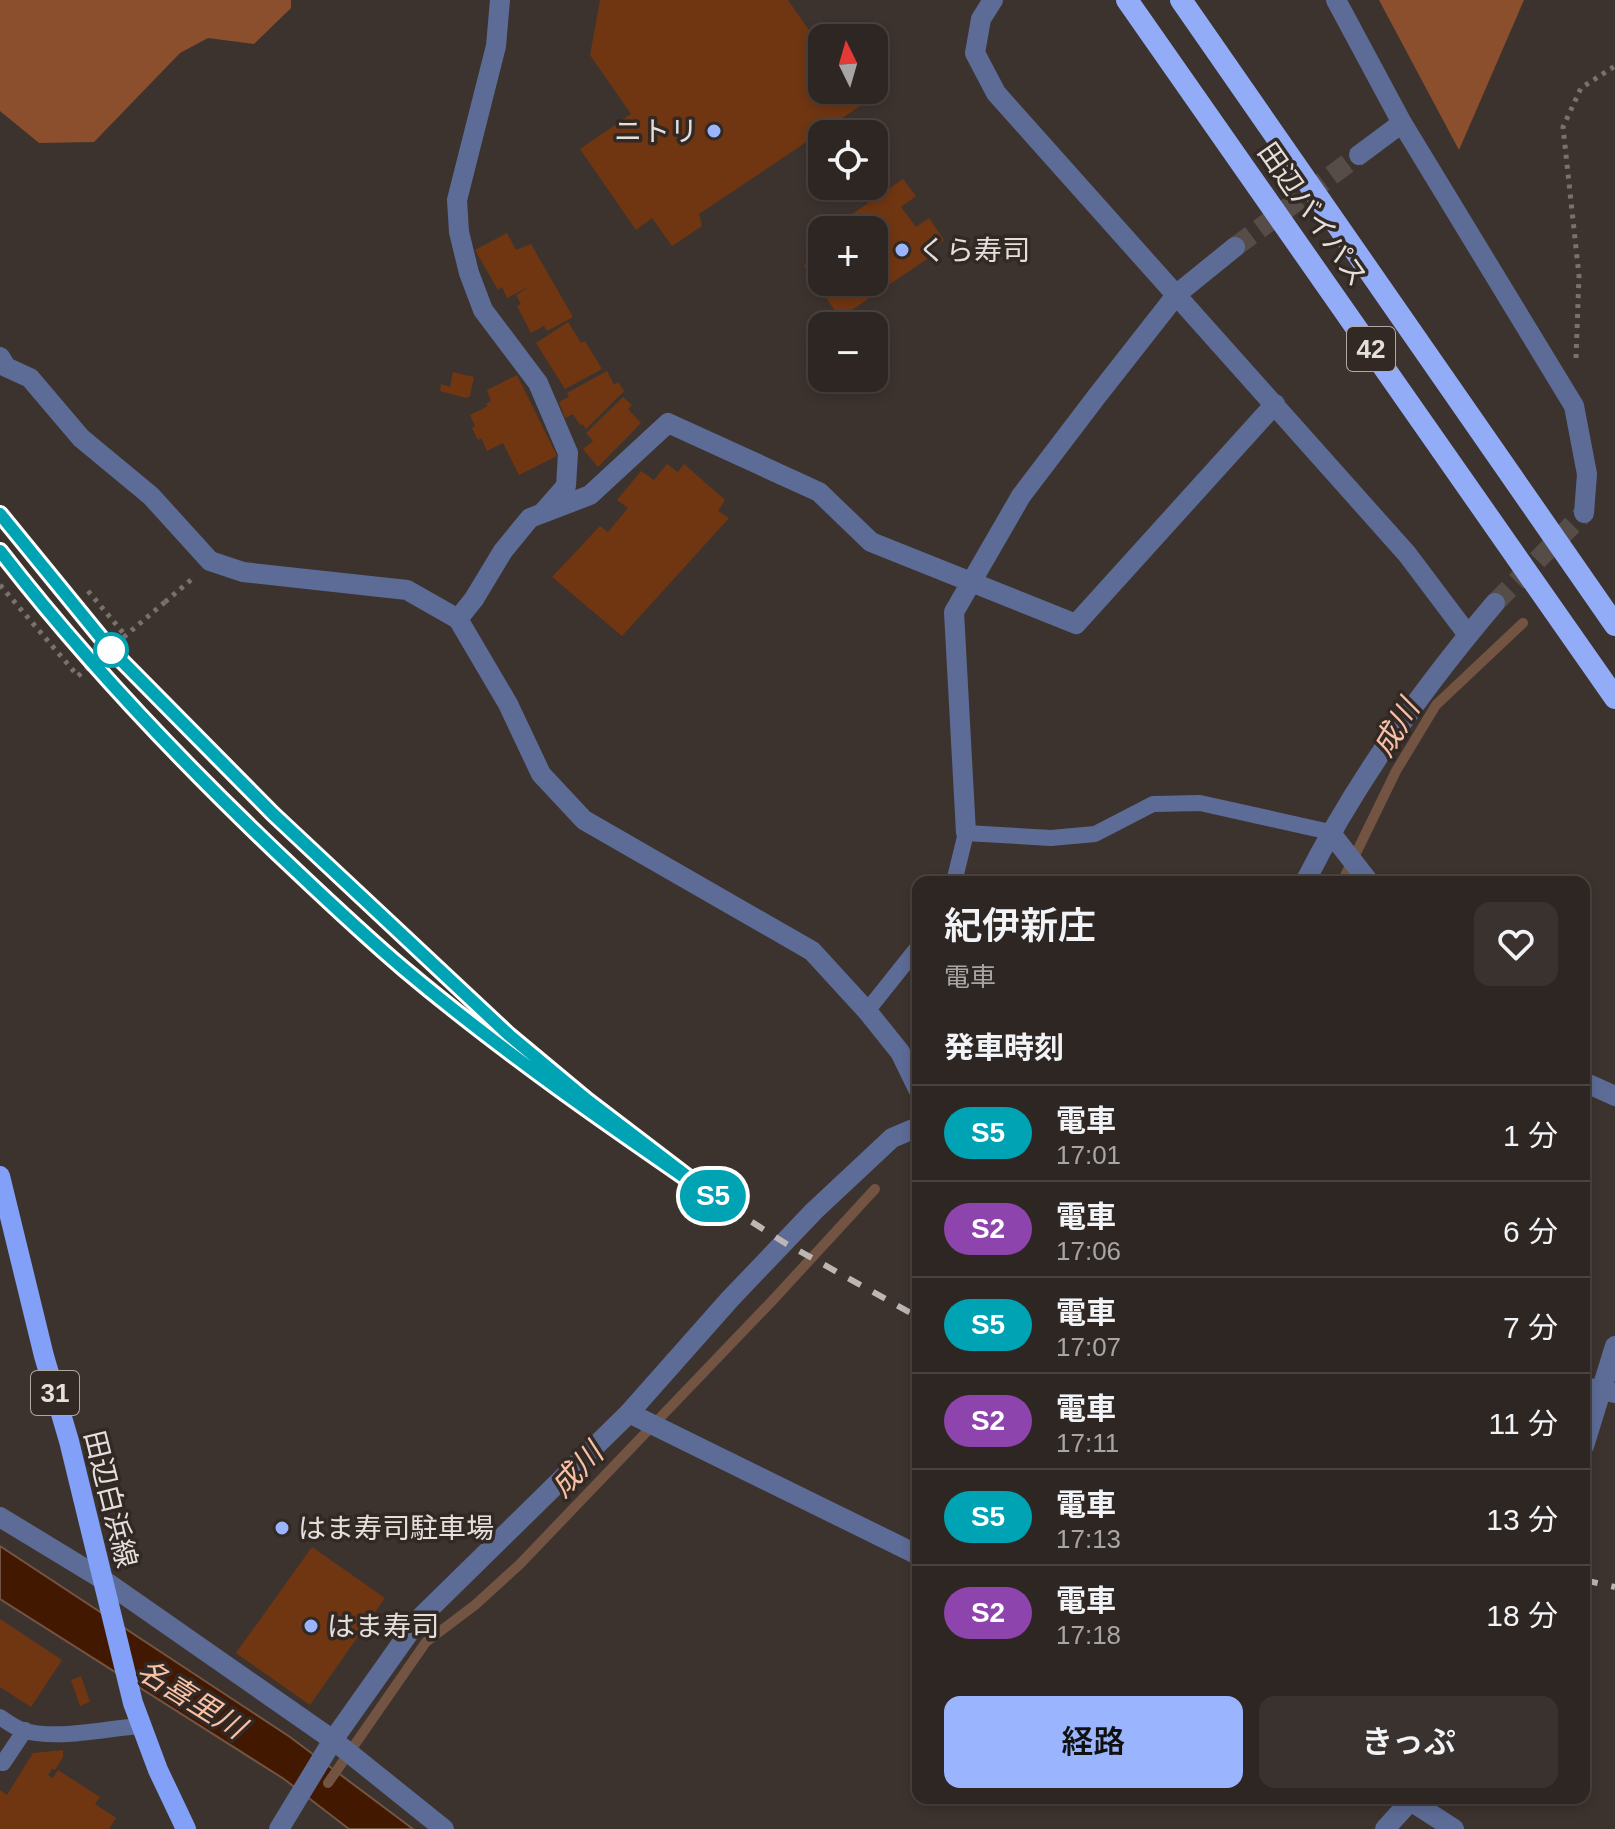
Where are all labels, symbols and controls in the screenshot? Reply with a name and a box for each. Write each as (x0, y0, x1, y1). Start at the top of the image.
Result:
north arrow (808, 24, 888, 104)
map controls (808, 24, 888, 392)
place label: ニトリ (614, 116, 698, 147)
button: locate (808, 120, 888, 200)
marker: ニトリ (705, 122, 723, 140)
street label: 田辺バイパス (1252, 137, 1373, 292)
button: + (808, 216, 888, 296)
place label: くら寿司 (918, 235, 1030, 266)
marker: くら寿司 (893, 241, 911, 259)
button: − (808, 312, 888, 392)
road number: 42 (1347, 327, 1395, 371)
unlabelled marker (94, 633, 128, 667)
water label: 成川 (1366, 691, 1427, 762)
button: heart (1474, 902, 1558, 986)
text: 紀伊新庄 (944, 905, 1096, 947)
text: 電車 (944, 962, 996, 992)
text: 発車時刻 (944, 1031, 1064, 1064)
text: 電車 (1056, 1104, 1116, 1137)
text: S5 (971, 1117, 1005, 1148)
text: 1 分 (1503, 1119, 1558, 1152)
text: 17:01 (1056, 1140, 1121, 1170)
line badge: S5 (677, 1170, 749, 1222)
text: S5 (696, 1180, 730, 1211)
text: 電車 (1056, 1200, 1116, 1233)
text: S2 (971, 1213, 1005, 1244)
text: 6 分 (1503, 1215, 1558, 1248)
text: 17:06 (1056, 1236, 1121, 1266)
text: 電車 (1056, 1296, 1116, 1329)
text: S5 (971, 1309, 1005, 1340)
text: 7 分 (1503, 1311, 1558, 1344)
text: 17:07 (1056, 1332, 1121, 1362)
road number: 31 (31, 1371, 79, 1415)
text: 電車 (1056, 1392, 1116, 1425)
text: S2 (971, 1405, 1005, 1436)
text: 11 分 (1489, 1407, 1558, 1440)
street label: 田辺白浜線 (79, 1427, 142, 1571)
text: 17:11 (1056, 1428, 1119, 1458)
water label: 成川 (544, 1434, 611, 1503)
text: 電車 (1056, 1488, 1116, 1521)
text: S5 (971, 1501, 1005, 1532)
text: 13 分 (1486, 1503, 1558, 1536)
place label: はま寿司駐車場 (298, 1513, 494, 1544)
marker: はま寿司駐車場 (273, 1519, 291, 1537)
text: 17:13 (1056, 1524, 1121, 1554)
text: 電車 (1056, 1584, 1116, 1617)
text: S2 (971, 1597, 1005, 1628)
text: 18 分 (1486, 1599, 1558, 1632)
place label: はま寿司 (327, 1611, 439, 1642)
marker: はま寿司 (302, 1617, 320, 1635)
text: 17:18 (1056, 1620, 1121, 1650)
water label: 名喜里川 (132, 1653, 253, 1746)
button: 経路 (944, 1696, 1243, 1788)
button: きっぷ (1259, 1696, 1558, 1788)

